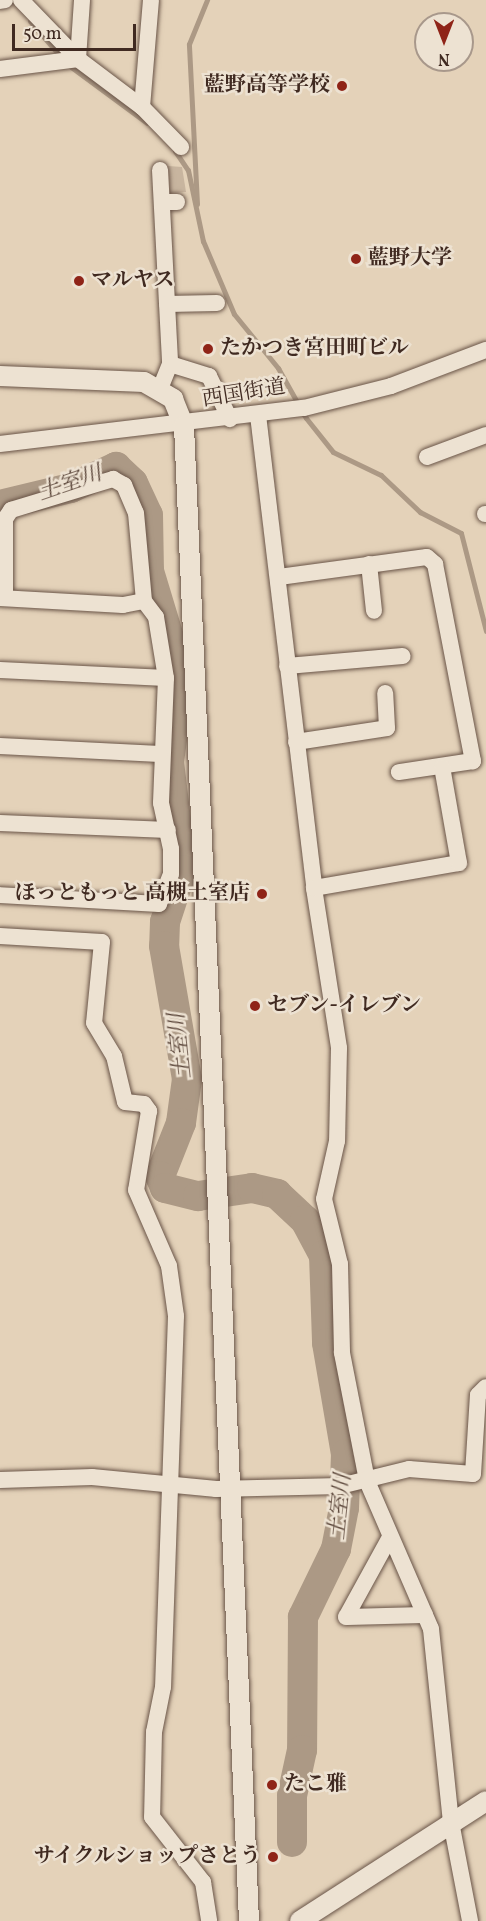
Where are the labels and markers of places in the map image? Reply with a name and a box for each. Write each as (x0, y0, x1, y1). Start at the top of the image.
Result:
place label: 藍野高等学校 (204, 73, 330, 99)
marker: 藍野高等学校 (335, 79, 349, 93)
place label: 藍野大学 (368, 246, 452, 272)
marker: 藍野大学 (349, 252, 363, 266)
place label: マルヤス (91, 268, 175, 294)
marker: マルヤス (72, 274, 86, 288)
place label: たかつき宮田町ビル (220, 336, 409, 362)
marker: たかつき宮田町ビル (201, 342, 215, 356)
place label: ほっともっと 高槻土室店 (15, 881, 250, 907)
marker: ほっともっと 高槻土室店 (255, 887, 269, 901)
place label: セブン-イレブン (267, 993, 423, 1019)
marker: セブン-イレブン (248, 999, 262, 1013)
place label: たこ雅 (284, 1772, 347, 1798)
marker: たこ雅 (265, 1778, 279, 1792)
place label: サイクルショップさとう (30, 1844, 261, 1870)
marker: サイクルショップさとう (266, 1850, 280, 1864)

